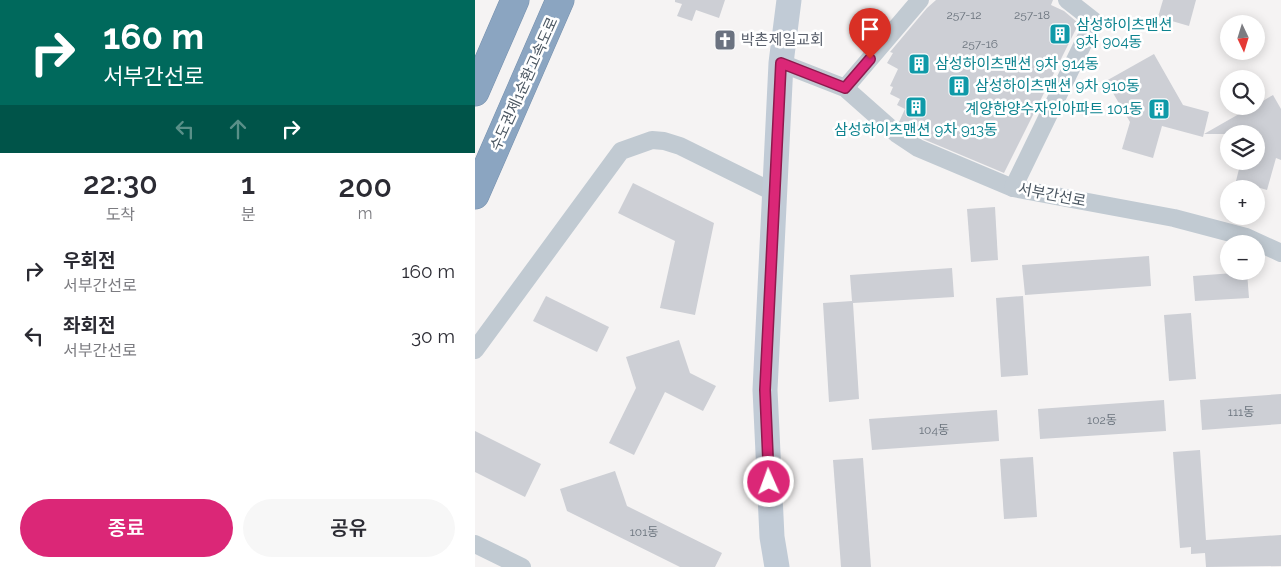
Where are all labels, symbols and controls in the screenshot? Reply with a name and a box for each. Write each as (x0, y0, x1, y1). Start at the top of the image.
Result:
pin (849, 8, 891, 59)
house number: 257-12 (946, 8, 982, 22)
house number: 257-18 (1014, 8, 1050, 22)
street label: 수도권제1순환고속도로 (486, 14, 562, 154)
icon: arrive (856, 15, 884, 43)
north arrow (1220, 15, 1265, 60)
map controls (1220, 15, 1265, 280)
text: 160 m (103, 16, 204, 57)
place label: 삼성하이츠맨션 9차 904동 (1076, 16, 1173, 51)
icon: right (20, 20, 85, 85)
building icon: 삼성하이츠맨션 9차 904동 (1048, 22, 1072, 46)
church icon: 박촌제일교회 (713, 28, 737, 52)
place label: 박촌제일교회 (741, 31, 824, 49)
house number: 257-16 (962, 37, 998, 51)
building icon: 삼성하이츠맨션 9차 914동 (907, 52, 931, 76)
place label: 삼성하이츠맨션 9차 914동 (935, 55, 1099, 73)
text: 서부간선로 (103, 63, 204, 89)
button: search (1220, 70, 1265, 115)
building icon: 삼성하이츠맨션 9차 910동 (947, 74, 971, 98)
place label: 삼성하이츠맨션 9차 910동 (975, 77, 1140, 95)
building icon: 삼성하이츠맨션 9차 913동 (904, 95, 928, 119)
building icon: 계양한양수자인아파트 101동 (1147, 97, 1171, 121)
place label: 계양한양수자인아파트 101동 (965, 100, 1143, 118)
icon: left (171, 115, 199, 143)
icon: ahead (224, 115, 252, 143)
icon: right (277, 115, 305, 143)
place label: 삼성하이츠맨션 9차 913동 (834, 121, 998, 139)
button: layers (1220, 125, 1265, 170)
text: 22:30 (83, 166, 158, 201)
text: 1 (241, 166, 255, 201)
text: 200 (339, 169, 392, 204)
street label: 서부간선로 (1016, 180, 1088, 210)
button: + (1220, 180, 1265, 225)
text: m (358, 204, 373, 223)
text: 도착 (106, 205, 135, 224)
text: 분 (241, 205, 255, 224)
button: − (1220, 235, 1265, 280)
text: 우회전 (63, 249, 115, 271)
icon: right (20, 257, 48, 285)
text: 160 m (401, 260, 455, 282)
text: 서부간선로 (63, 276, 137, 295)
text: 좌회전 (63, 314, 115, 336)
icon: left (20, 322, 48, 350)
text: 30 m (411, 325, 455, 347)
text: 서부간선로 (63, 341, 137, 360)
house number: 111동 (1228, 405, 1254, 419)
house number: 102동 (1087, 413, 1117, 427)
house number: 104동 (919, 423, 949, 437)
position arrow (742, 455, 794, 507)
button: 종료 (20, 499, 233, 557)
button: 공유 (243, 499, 455, 557)
house number: 101동 (630, 525, 658, 539)

